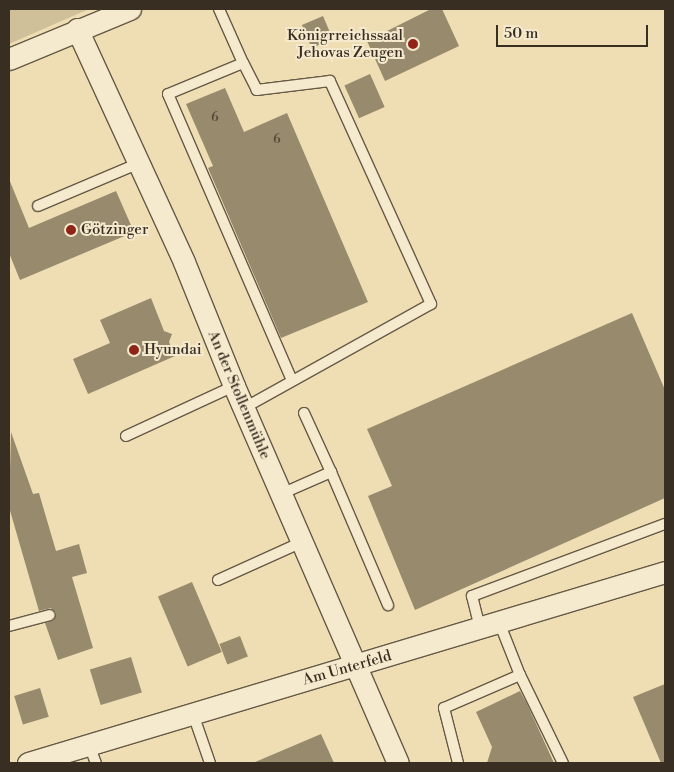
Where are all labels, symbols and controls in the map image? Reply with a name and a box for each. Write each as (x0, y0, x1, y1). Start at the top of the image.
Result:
scale bar (499, 15, 652, 47)
text: 50 m (504, 24, 538, 43)
place label: Königrreichssaal Jehovas Zeugen (287, 26, 403, 61)
marker: Königrreichssaal Jehovas Zeugen (407, 38, 419, 50)
house number: 6 (211, 111, 219, 125)
house number: 6 (273, 133, 281, 147)
place label: Götzinger (81, 221, 148, 239)
marker: Götzinger (65, 224, 77, 236)
street label: An der Stollenmühle (204, 328, 274, 462)
place label: Hyundai (144, 341, 202, 359)
marker: Hyundai (128, 344, 140, 356)
street label: Am Unterfeld (301, 647, 393, 689)

